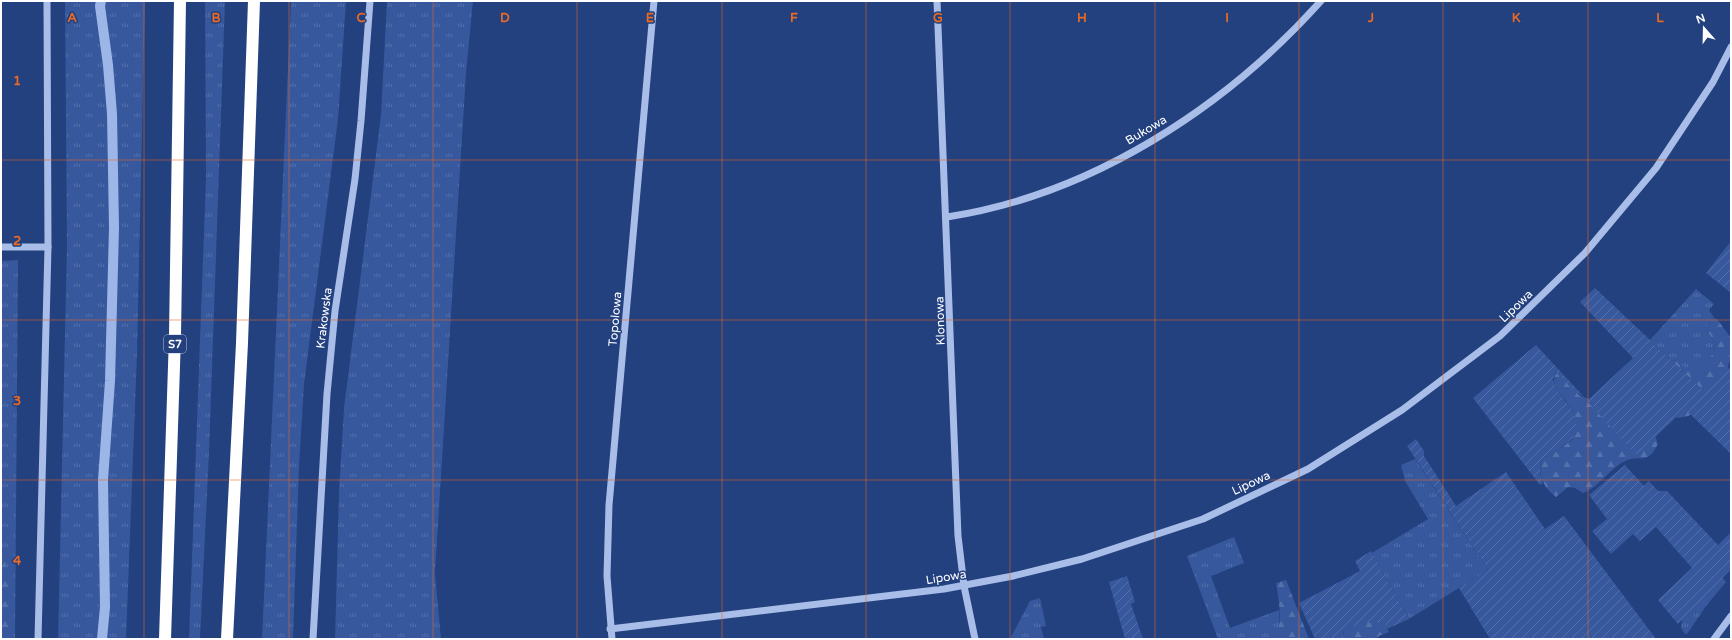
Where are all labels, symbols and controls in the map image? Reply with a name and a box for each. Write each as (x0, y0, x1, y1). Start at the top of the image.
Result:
north arrow (1684, 8, 1724, 48)
text: A (67, 10, 77, 26)
text: B (211, 10, 221, 26)
text: C (356, 10, 366, 26)
text: D (500, 10, 510, 26)
text: E (646, 10, 654, 26)
text: F (790, 10, 798, 26)
text: G (933, 10, 943, 26)
text: H (1077, 10, 1087, 26)
text: I (1225, 10, 1229, 26)
text: J (1367, 10, 1374, 26)
text: K (1512, 10, 1521, 26)
text: L (1656, 10, 1664, 26)
text: N (1694, 11, 1707, 27)
text: 1 (13, 73, 21, 89)
street label: Bukowa (1123, 112, 1169, 148)
text: 2 (13, 233, 21, 249)
street label: Krakowska (313, 287, 335, 349)
street label: Lipowa (1496, 287, 1536, 325)
street label: Topolowa (606, 291, 624, 347)
street label: Klonowa (932, 296, 948, 346)
road number: S7 (164, 335, 186, 353)
text: 3 (13, 393, 21, 409)
street label: Lipowa (1230, 468, 1272, 498)
text: 4 (13, 553, 22, 569)
street label: Lipowa (925, 567, 967, 587)

